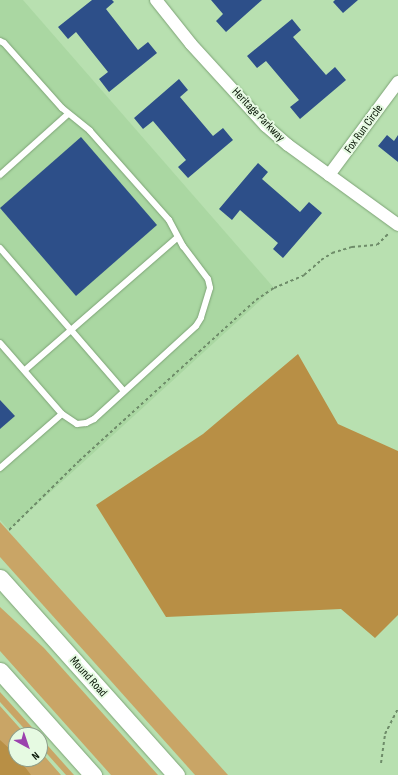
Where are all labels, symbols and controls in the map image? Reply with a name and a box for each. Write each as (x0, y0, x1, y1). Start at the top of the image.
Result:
street label: Heritage Parkway (229, 85, 287, 145)
street label: Fox Run Circle (342, 102, 386, 156)
street label: Mound Road (66, 654, 110, 700)
north arrow (8, 727, 48, 767)
text: N (29, 749, 42, 763)

